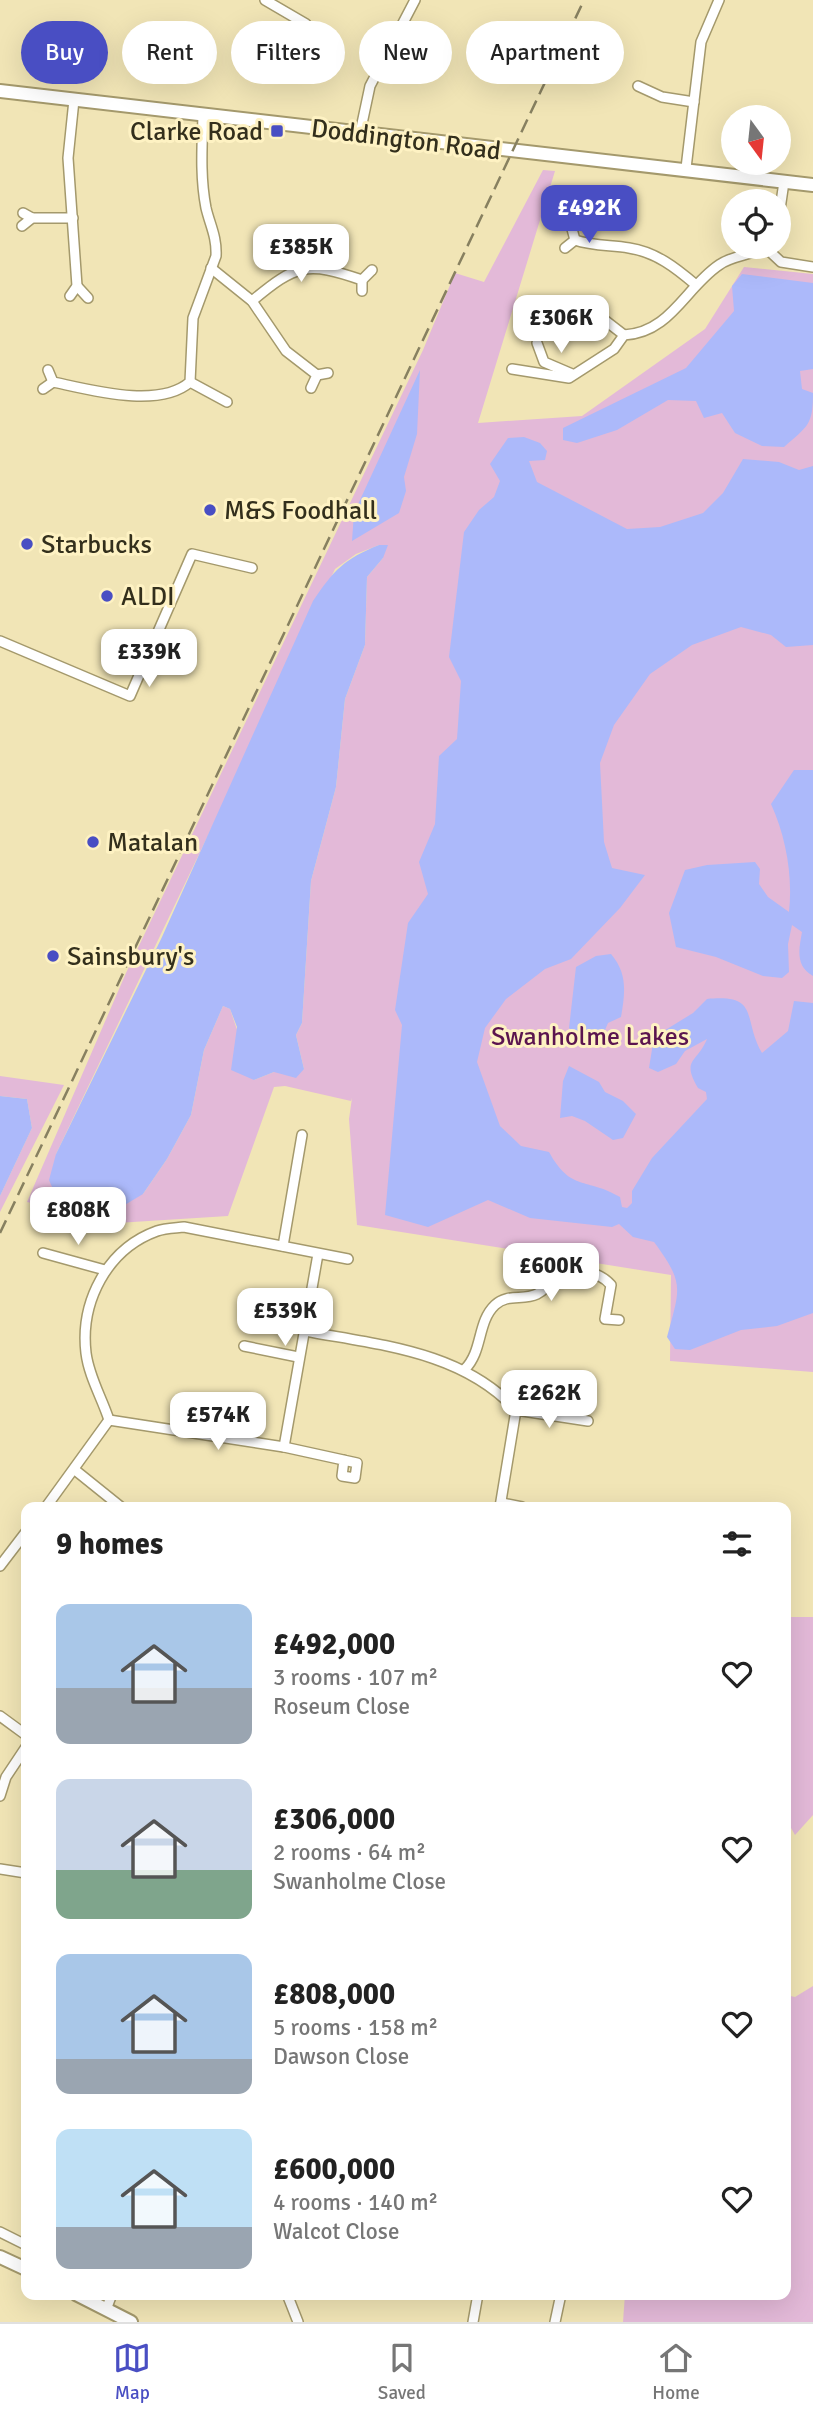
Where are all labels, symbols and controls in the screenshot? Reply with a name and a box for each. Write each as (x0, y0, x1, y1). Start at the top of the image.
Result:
chip: Buy (21, 21, 108, 84)
chip: Rent (122, 21, 217, 84)
chip: Filters (231, 21, 345, 84)
chip: New (359, 21, 452, 84)
chip: Apartment (466, 21, 624, 84)
north arrow (721, 105, 791, 175)
map controls (721, 105, 791, 259)
street label: Doddington Road (309, 112, 502, 167)
place label: Clarke Road (130, 116, 263, 148)
marker: Clarke Road (269, 123, 285, 139)
pin: £492K (540, 186, 638, 245)
button: locate (721, 189, 791, 259)
text: £492K (557, 193, 621, 222)
pin: £385K (252, 224, 350, 284)
text: £385K (269, 232, 333, 261)
pin: £306K (512, 296, 610, 355)
text: £306K (529, 303, 593, 332)
place label: M&S Foodhall (224, 495, 377, 527)
marker: M&S Foodhall (202, 502, 218, 518)
place label: Starbucks (41, 529, 152, 561)
marker: Starbucks (19, 536, 35, 552)
place label: ALDI (121, 581, 175, 613)
marker: ALDI (99, 588, 115, 604)
pin: £339K (100, 630, 198, 689)
text: £339K (117, 637, 181, 666)
place label: Matalan (107, 827, 198, 859)
marker: Matalan (85, 834, 101, 850)
place label: Sainsbury's (67, 941, 194, 973)
marker: Sainsbury's (45, 948, 61, 964)
park label: Swanholme Lakes (491, 1021, 689, 1053)
pin: £808K (29, 1188, 127, 1247)
text: £808K (46, 1195, 110, 1224)
pin: £600K (502, 1244, 600, 1303)
text: £600K (519, 1251, 583, 1280)
pin: £539K (236, 1288, 334, 1348)
text: £539K (253, 1296, 317, 1325)
pin: £262K (500, 1370, 598, 1430)
text: £262K (517, 1378, 581, 1407)
pin: £574K (169, 1392, 267, 1452)
text: £574K (186, 1400, 250, 1429)
icon: filters (718, 1525, 756, 1563)
text: 9 homes (56, 1526, 163, 1563)
text: £492,000 (273, 1626, 395, 1663)
icon: home (112, 1632, 196, 1716)
icon: heart (718, 1655, 756, 1693)
text: 3 rooms · 107 m² (273, 1663, 438, 1692)
text: Roseum Close (273, 1692, 410, 1721)
text: £306,000 (273, 1801, 395, 1838)
icon: home (112, 1807, 196, 1891)
icon: heart (718, 1830, 756, 1868)
text: 2 rooms · 64 m² (273, 1838, 426, 1867)
text: Swanholme Close (273, 1867, 446, 1896)
text: £808,000 (273, 1976, 395, 2013)
icon: home (112, 1982, 196, 2066)
icon: heart (718, 2005, 756, 2043)
text: 5 rooms · 158 m² (273, 2013, 438, 2042)
text: Dawson Close (273, 2042, 409, 2071)
text: £600,000 (273, 2151, 395, 2188)
icon: home (112, 2157, 196, 2241)
icon: heart (718, 2180, 756, 2218)
text: 4 rooms · 140 m² (273, 2188, 438, 2217)
text: Walcot Close (273, 2217, 399, 2246)
tab: Map (113, 2339, 151, 2405)
tab: Saved (378, 2339, 426, 2405)
tab: Home (652, 2339, 700, 2405)

